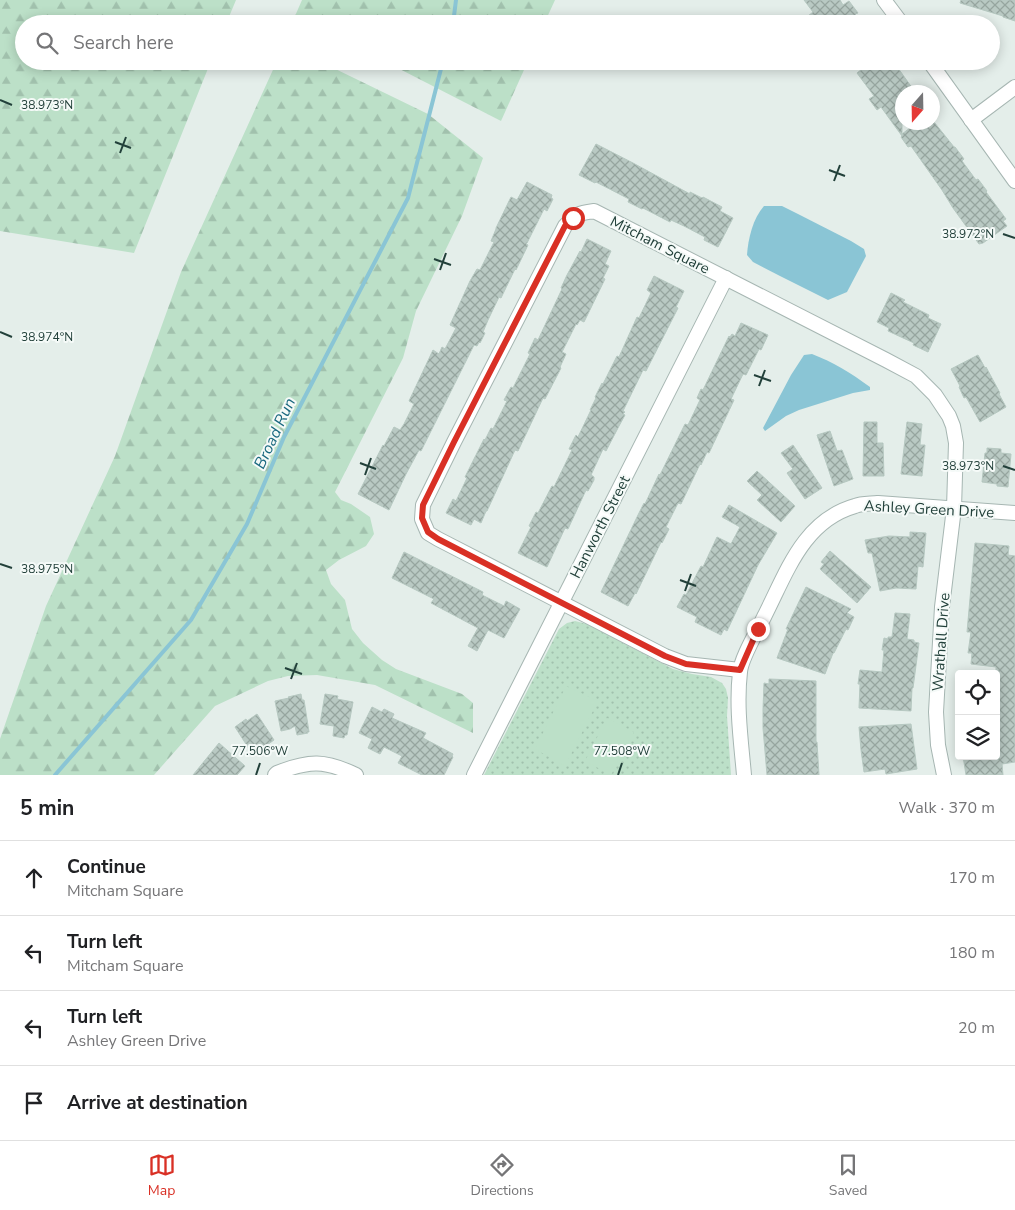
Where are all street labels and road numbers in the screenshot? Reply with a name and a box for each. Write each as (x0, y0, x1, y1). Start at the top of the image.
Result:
street label: Mitcham Square (607, 211, 713, 279)
street label: Hanworth Street (565, 471, 635, 582)
street label: Ashley Green Drive (863, 496, 995, 522)
street label: Wrathall Drive (928, 592, 954, 692)

